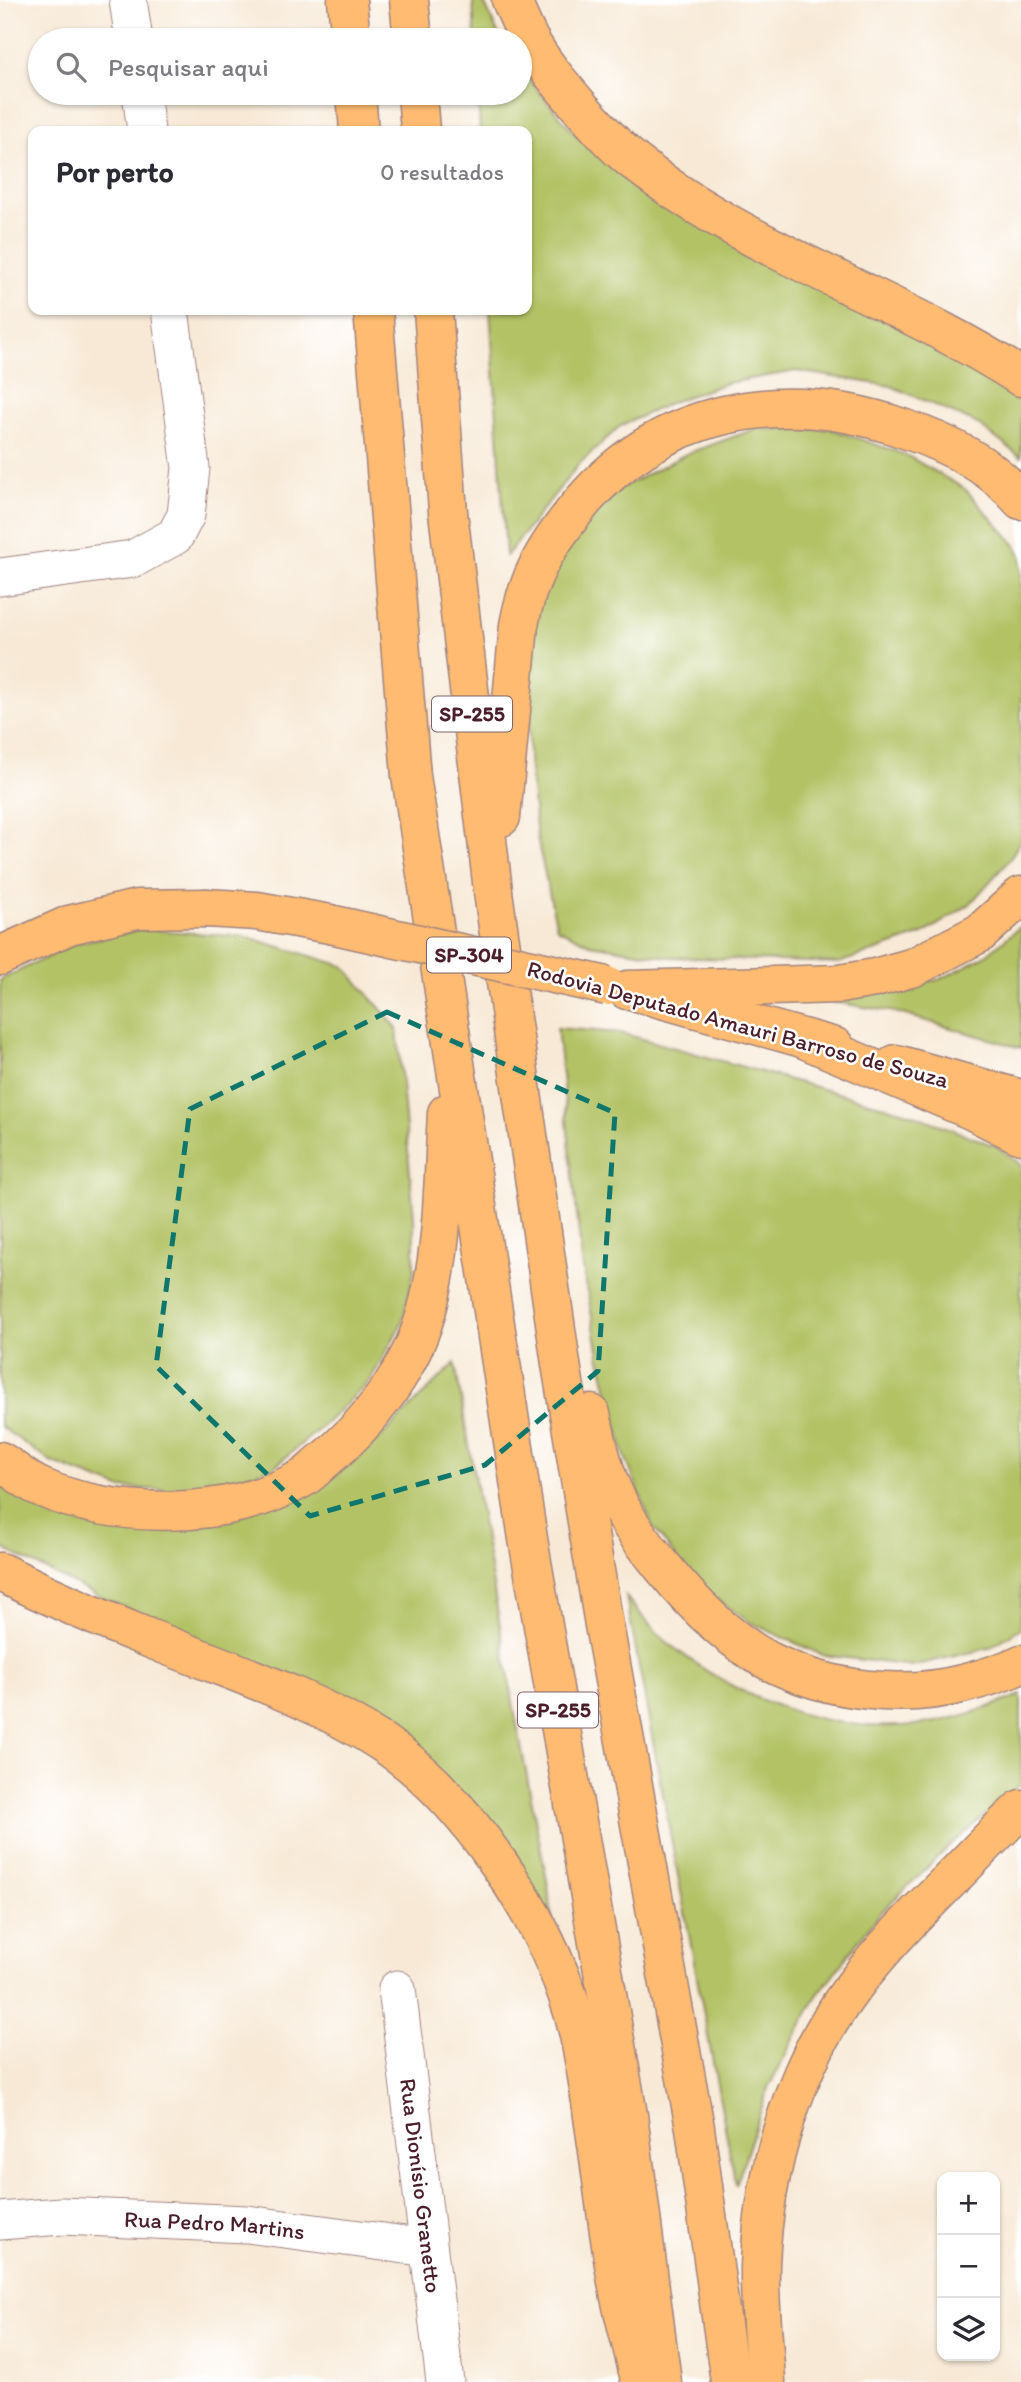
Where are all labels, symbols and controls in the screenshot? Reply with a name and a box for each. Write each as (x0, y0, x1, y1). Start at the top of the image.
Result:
search box (28, 28, 532, 105)
icon: search (52, 48, 90, 86)
text: Pesquisar aqui (108, 51, 269, 83)
text: Por perto (56, 153, 174, 190)
text: 0 resultados (380, 158, 504, 186)
road number: SP-255 (432, 696, 512, 732)
road number: SP-304 (427, 937, 511, 972)
street label: Rodovia Deputado Amauri Barroso de Souza (524, 954, 952, 1094)
road number: SP-255 (518, 1692, 598, 1728)
street label: Rua Dionísio Granetto (394, 2077, 448, 2295)
map controls (937, 2172, 1000, 2361)
button: + (937, 2172, 1000, 2235)
street label: Rua Pedro Martins (123, 2205, 307, 2246)
button: − (937, 2235, 1000, 2298)
button: layers (937, 2298, 1000, 2361)

